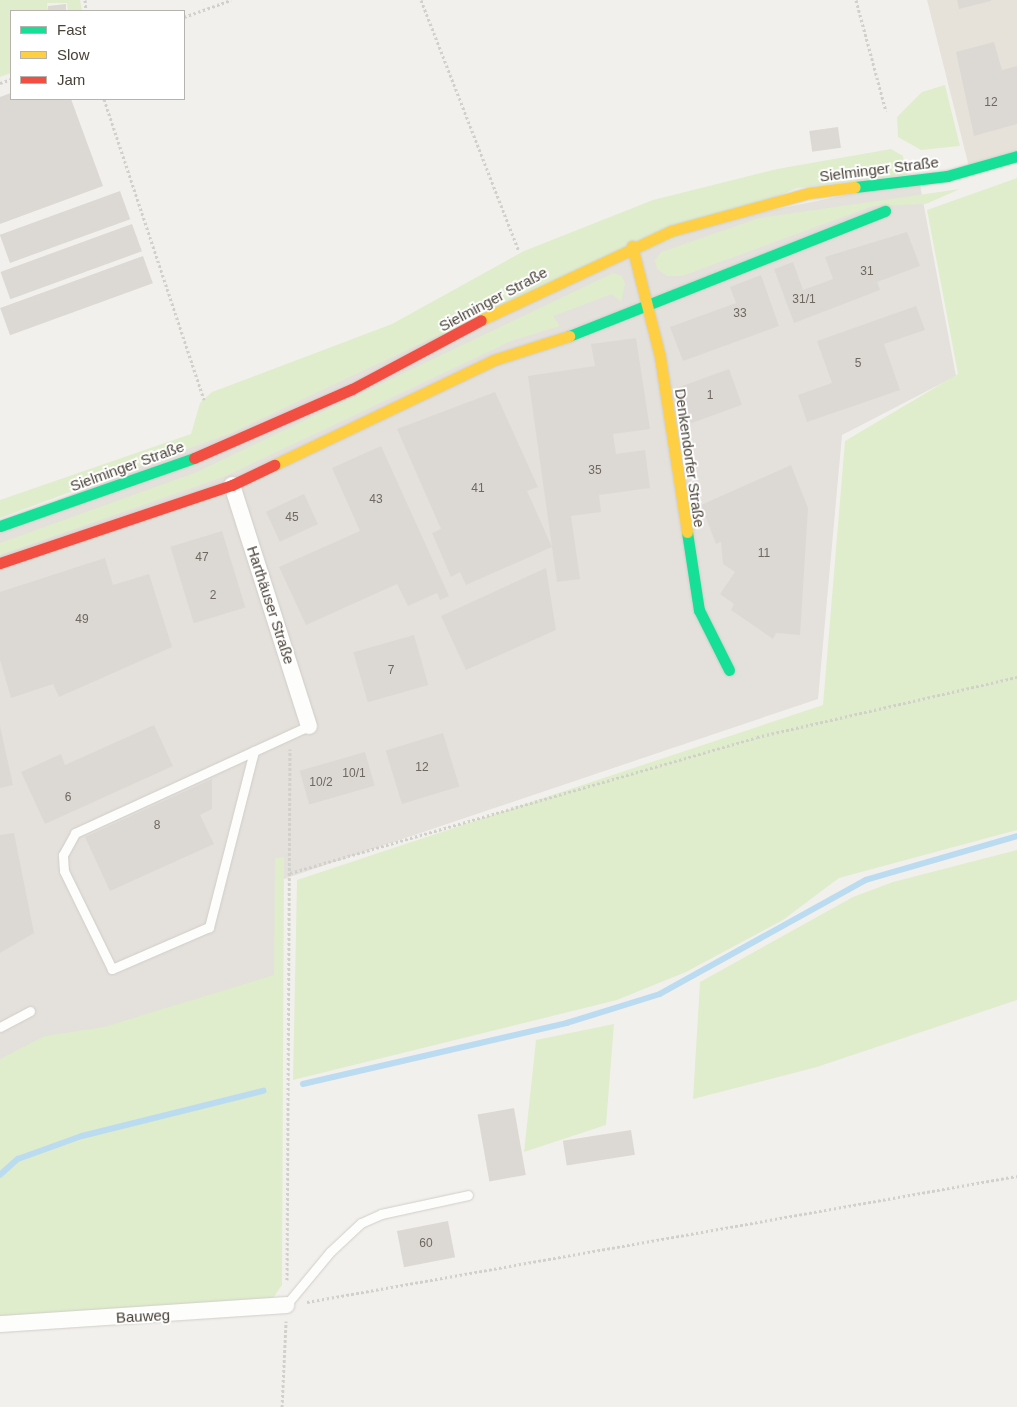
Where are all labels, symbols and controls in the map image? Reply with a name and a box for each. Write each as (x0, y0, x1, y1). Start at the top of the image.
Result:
legend (10, 10, 185, 100)
text: Fast (57, 21, 86, 38)
text: Slow (57, 46, 90, 63)
text: Jam (57, 71, 85, 88)
house number: 12 (984, 96, 998, 110)
street label: Sielminger Straße (818, 153, 940, 185)
street label: Sielminger Straße (436, 263, 550, 335)
house number: 31 (860, 265, 874, 279)
house number: 31/1 (792, 293, 816, 307)
house number: 33 (733, 307, 747, 321)
house number: 5 (855, 357, 861, 371)
street label: Denkendorfer Straße (671, 387, 709, 529)
house number: 1 (707, 389, 713, 403)
street label: Sielminger Straße (68, 437, 186, 495)
house number: 35 (588, 464, 602, 478)
house number: 41 (471, 482, 485, 496)
house number: 43 (369, 493, 383, 507)
house number: 45 (285, 511, 299, 525)
street label: Harthäuser Straße (243, 544, 299, 666)
house number: 11 (758, 547, 770, 561)
house number: 47 (195, 551, 209, 565)
house number: 2 (210, 589, 216, 603)
house number: 49 (75, 613, 89, 627)
house number: 7 (388, 664, 394, 678)
house number: 12 (415, 761, 429, 775)
house number: 10/1 (342, 767, 366, 781)
house number: 10/2 (309, 776, 333, 790)
house number: 6 (65, 791, 71, 805)
house number: 8 (154, 819, 160, 833)
house number: 60 (419, 1237, 433, 1251)
street label: Bauweg (115, 1306, 171, 1326)

